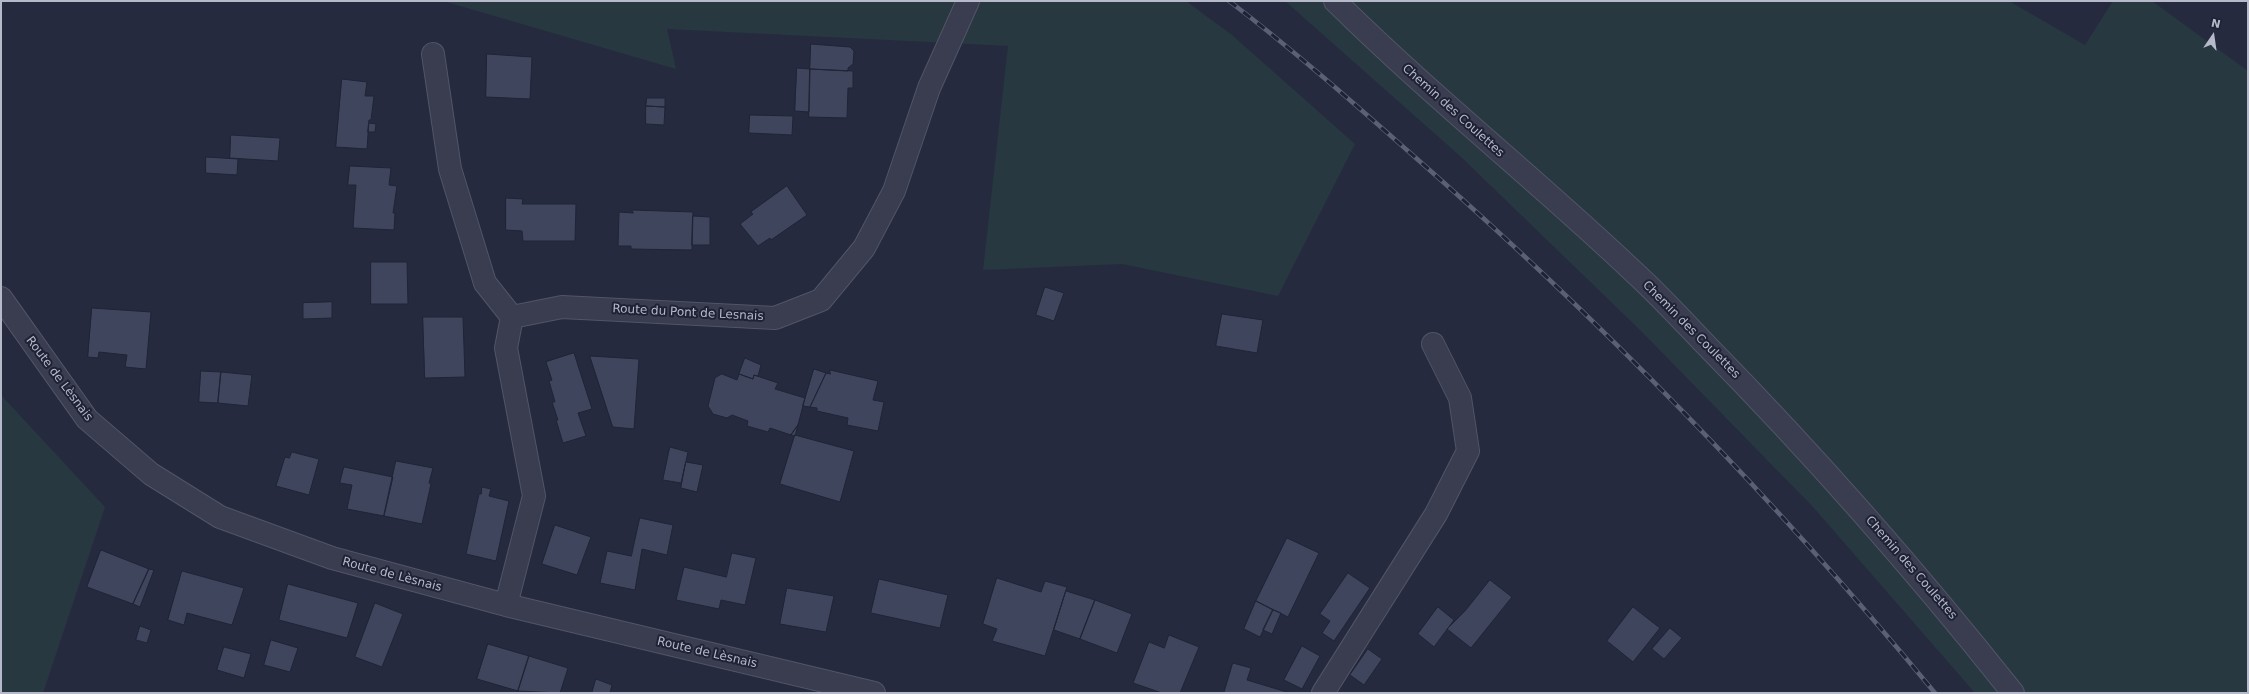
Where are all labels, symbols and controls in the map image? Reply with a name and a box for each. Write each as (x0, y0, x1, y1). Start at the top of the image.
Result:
north arrow (2193, 16, 2233, 56)
text: N (2210, 16, 2222, 31)
street label: Chemin des Coulettes (1399, 61, 1507, 161)
street label: Chemin des Coulettes (1639, 278, 1743, 382)
street label: Route du Pont de Lesnais (612, 302, 764, 324)
street label: Route de Lèsnais (23, 334, 95, 424)
street label: Chemin des Coulettes (1862, 513, 1960, 623)
street label: Route de Lèsnais (341, 555, 443, 595)
street label: Route de Lèsnais (656, 634, 758, 672)

